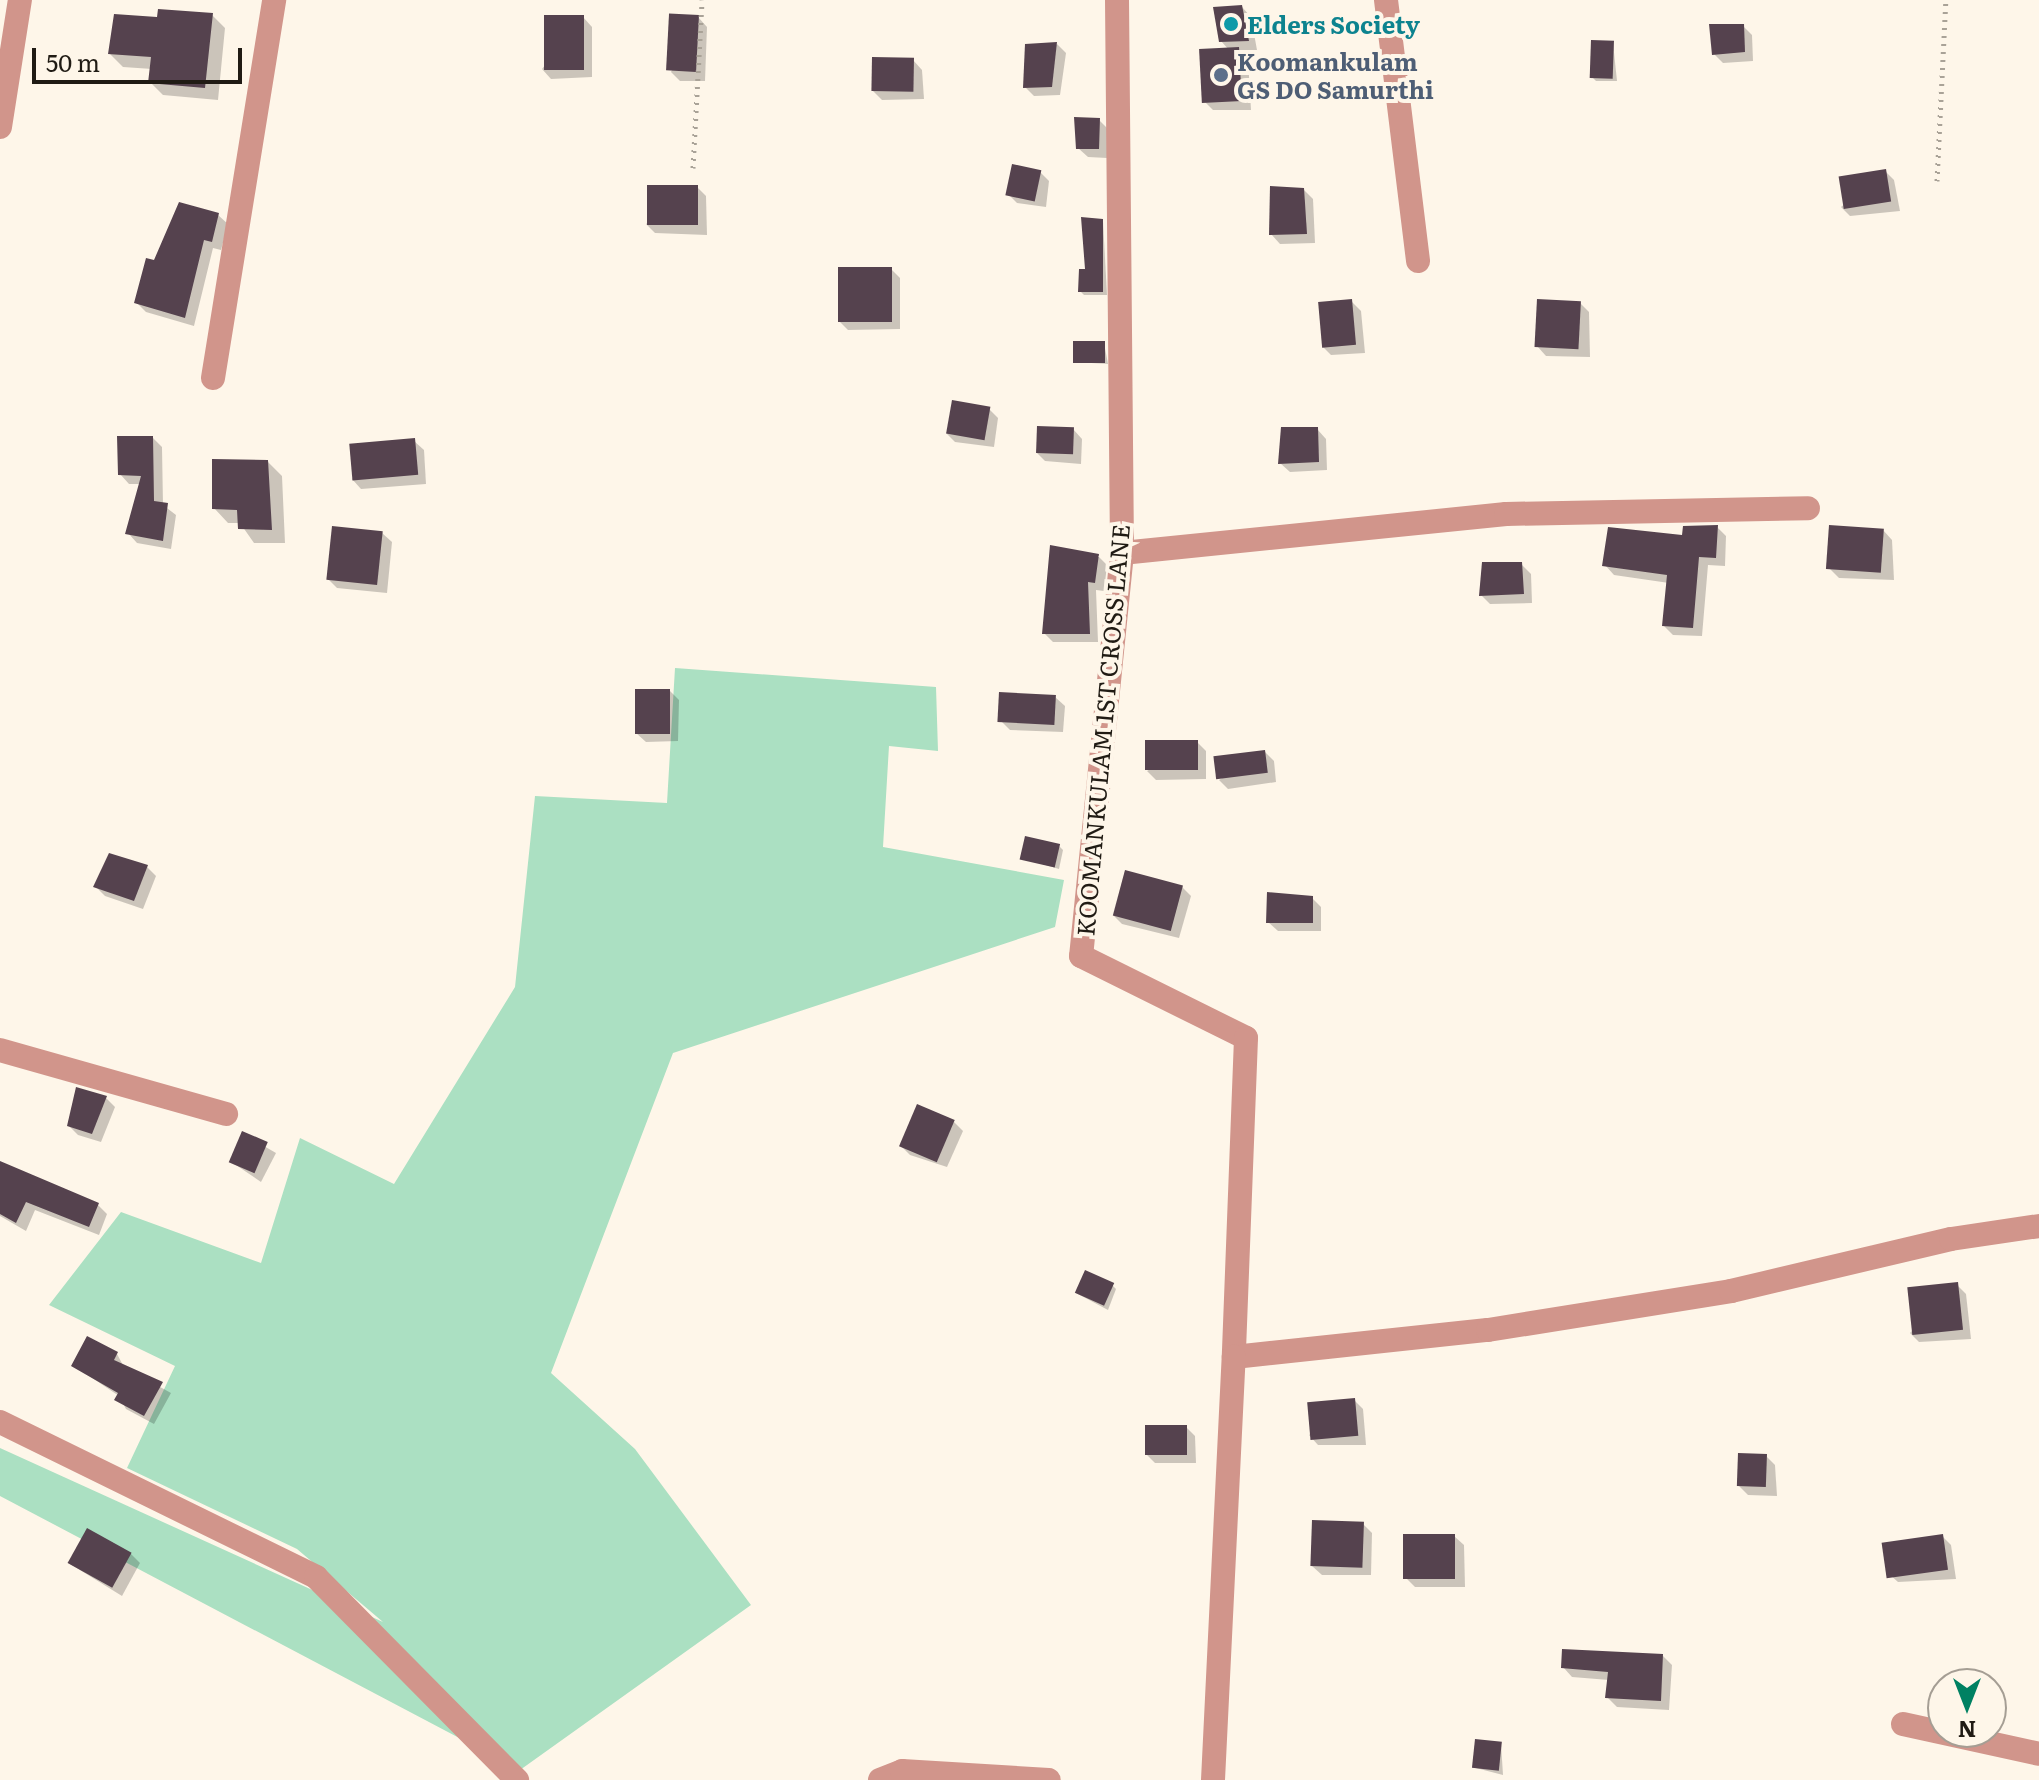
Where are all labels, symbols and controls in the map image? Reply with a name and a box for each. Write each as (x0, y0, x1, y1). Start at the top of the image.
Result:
place label: Elders Society (1247, 10, 1420, 38)
marker: Elders Society (1222, 15, 1240, 33)
scale bar (36, 32, 246, 82)
text: 50 m (46, 44, 100, 79)
place label: Koomankulam GS DO Samurthi (1237, 47, 1434, 103)
marker: Koomankulam GS DO Samurthi (1212, 66, 1230, 84)
street label: KOOMANKULAM 1ST CROSS LANE (1070, 523, 1134, 937)
north arrow (1927, 1668, 2007, 1748)
text: N (1958, 1714, 1976, 1747)

